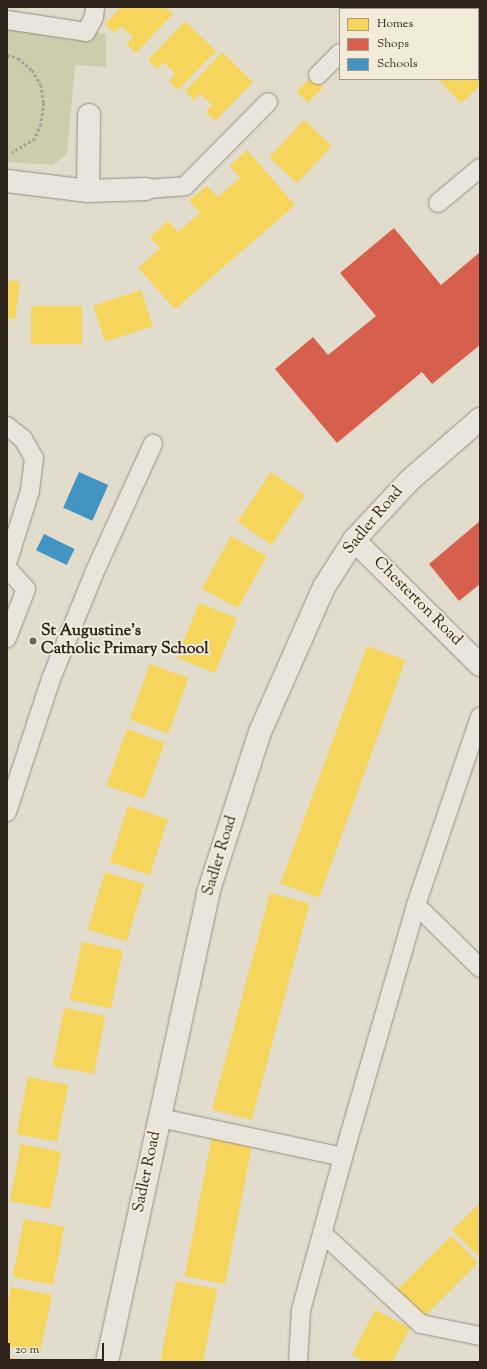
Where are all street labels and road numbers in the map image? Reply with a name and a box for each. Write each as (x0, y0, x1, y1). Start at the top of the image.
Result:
street label: Sadler Road (340, 483, 408, 559)
street label: Chesterton Road (369, 554, 465, 650)
street label: Sadler Road (200, 814, 242, 898)
street label: Sadler Road (130, 1129, 166, 1215)

